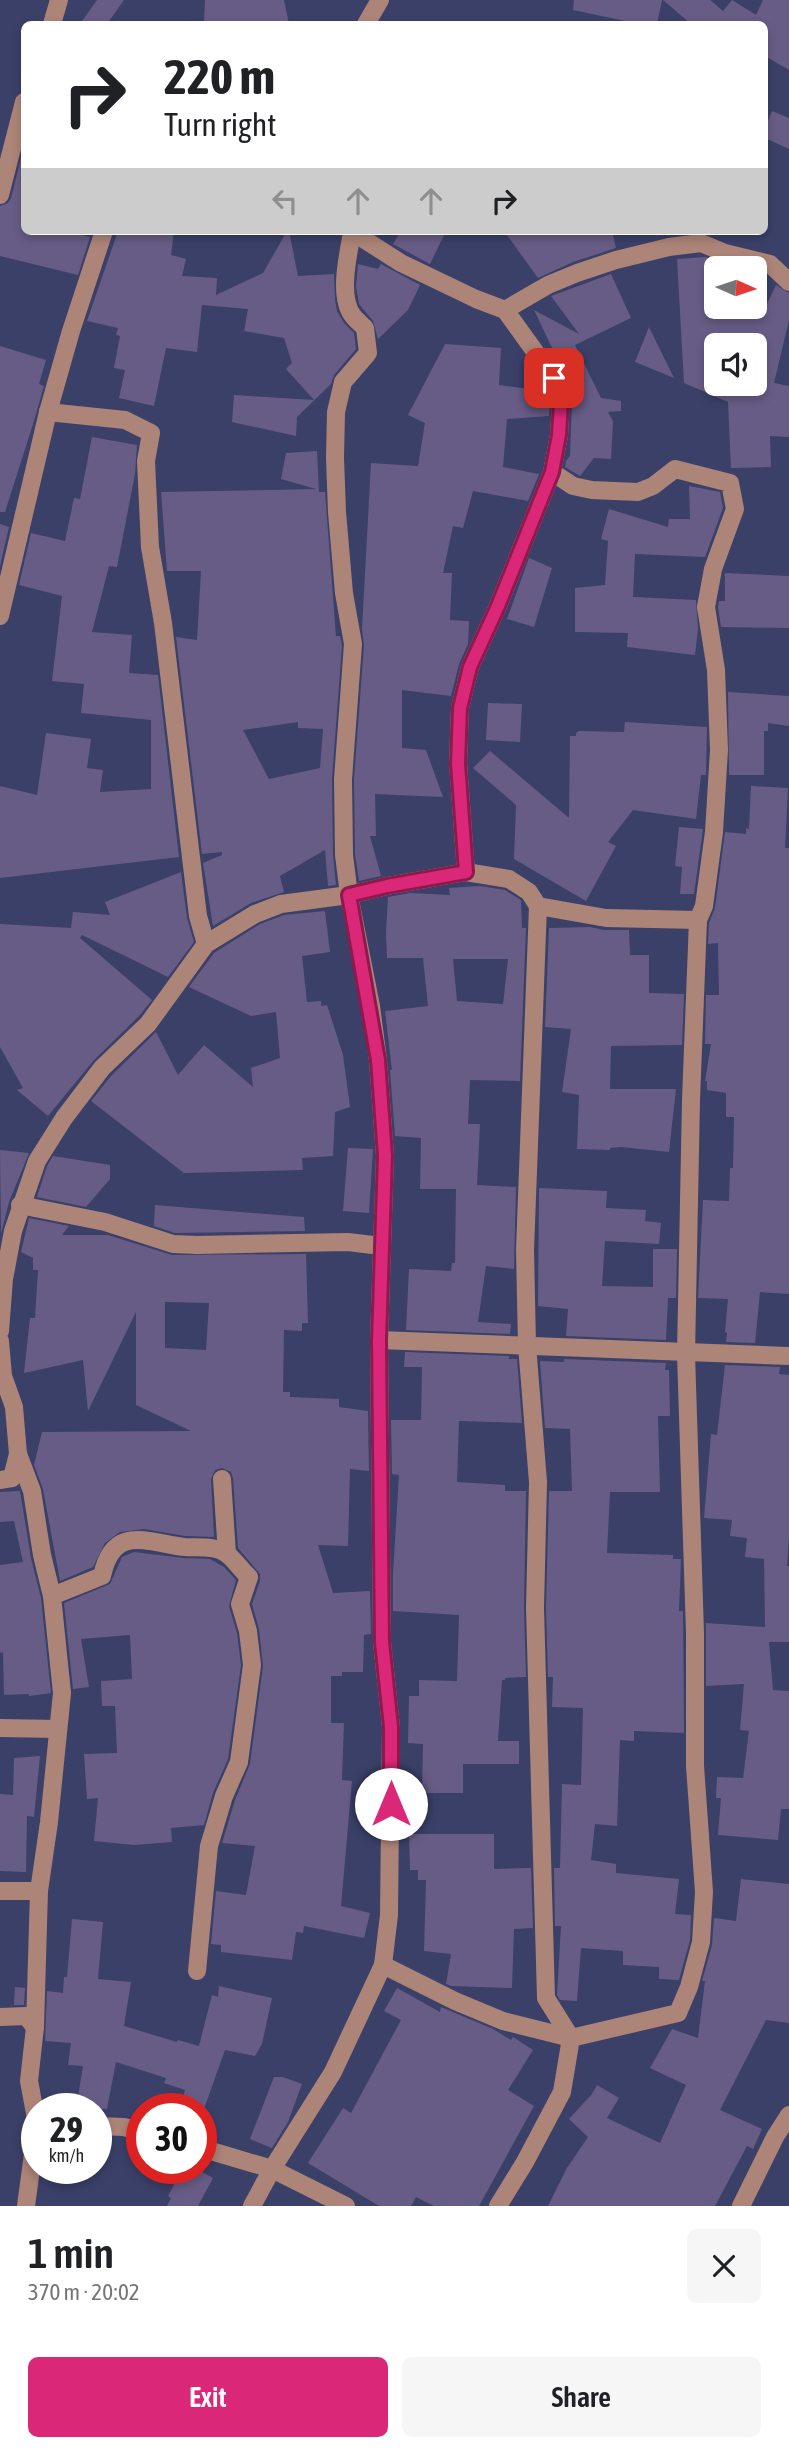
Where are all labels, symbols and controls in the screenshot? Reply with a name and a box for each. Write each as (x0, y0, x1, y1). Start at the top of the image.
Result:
text: 220 m (164, 48, 275, 104)
icon: right (49, 49, 140, 140)
text: Turn right (164, 106, 277, 143)
icon: left (266, 182, 304, 220)
icon: ahead (339, 182, 377, 220)
icon: ahead (412, 182, 450, 220)
icon: right (485, 182, 523, 220)
north arrow (704, 256, 766, 318)
map controls (704, 256, 767, 396)
button: sound (704, 333, 767, 396)
pin (524, 348, 584, 408)
icon: arrive (535, 359, 573, 397)
position arrow (354, 1767, 428, 1841)
speed limit sign: 30 (126, 2093, 217, 2184)
text: 29 (50, 2109, 83, 2149)
text: km/h (49, 2145, 84, 2166)
text: 1 min (28, 2229, 114, 2277)
button: close (687, 2229, 761, 2303)
text: 370 m · 20:02 (28, 2279, 140, 2305)
button: Exit (28, 2357, 388, 2437)
button: Share (402, 2357, 761, 2437)

